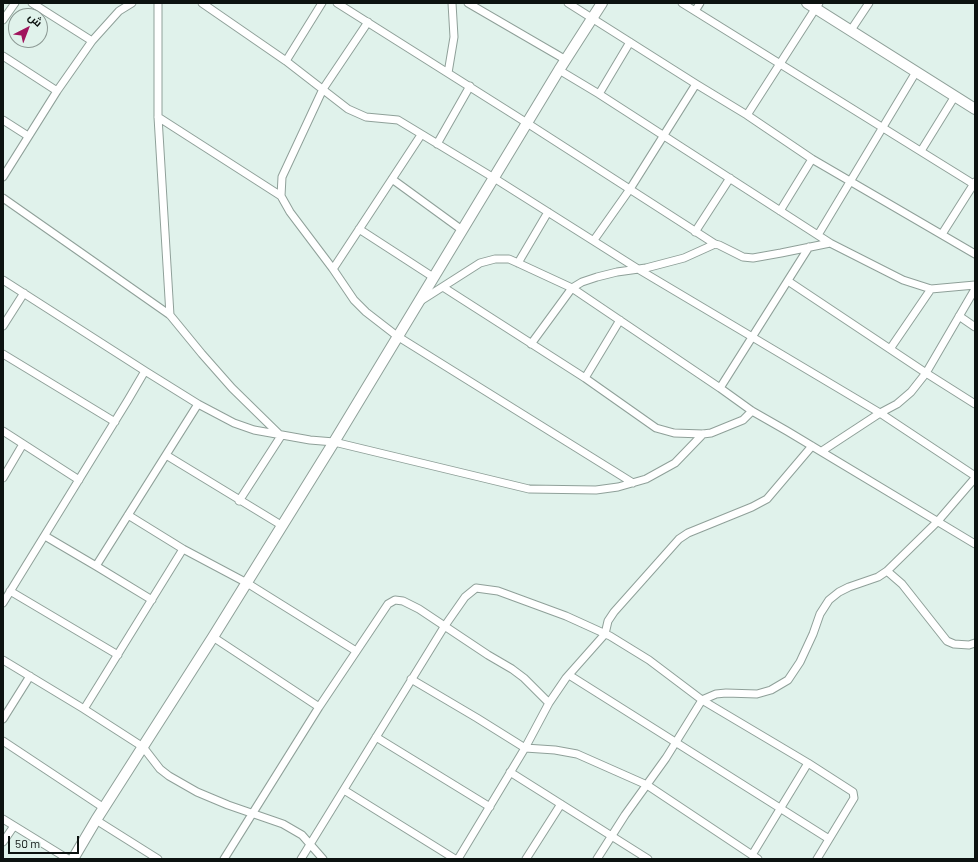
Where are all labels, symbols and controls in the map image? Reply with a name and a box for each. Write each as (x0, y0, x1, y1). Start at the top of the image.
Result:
north arrow (8, 8, 48, 48)
text: ش (26, 10, 45, 29)
scale bar (10, 828, 81, 854)
text: 50 m (15, 836, 40, 850)

